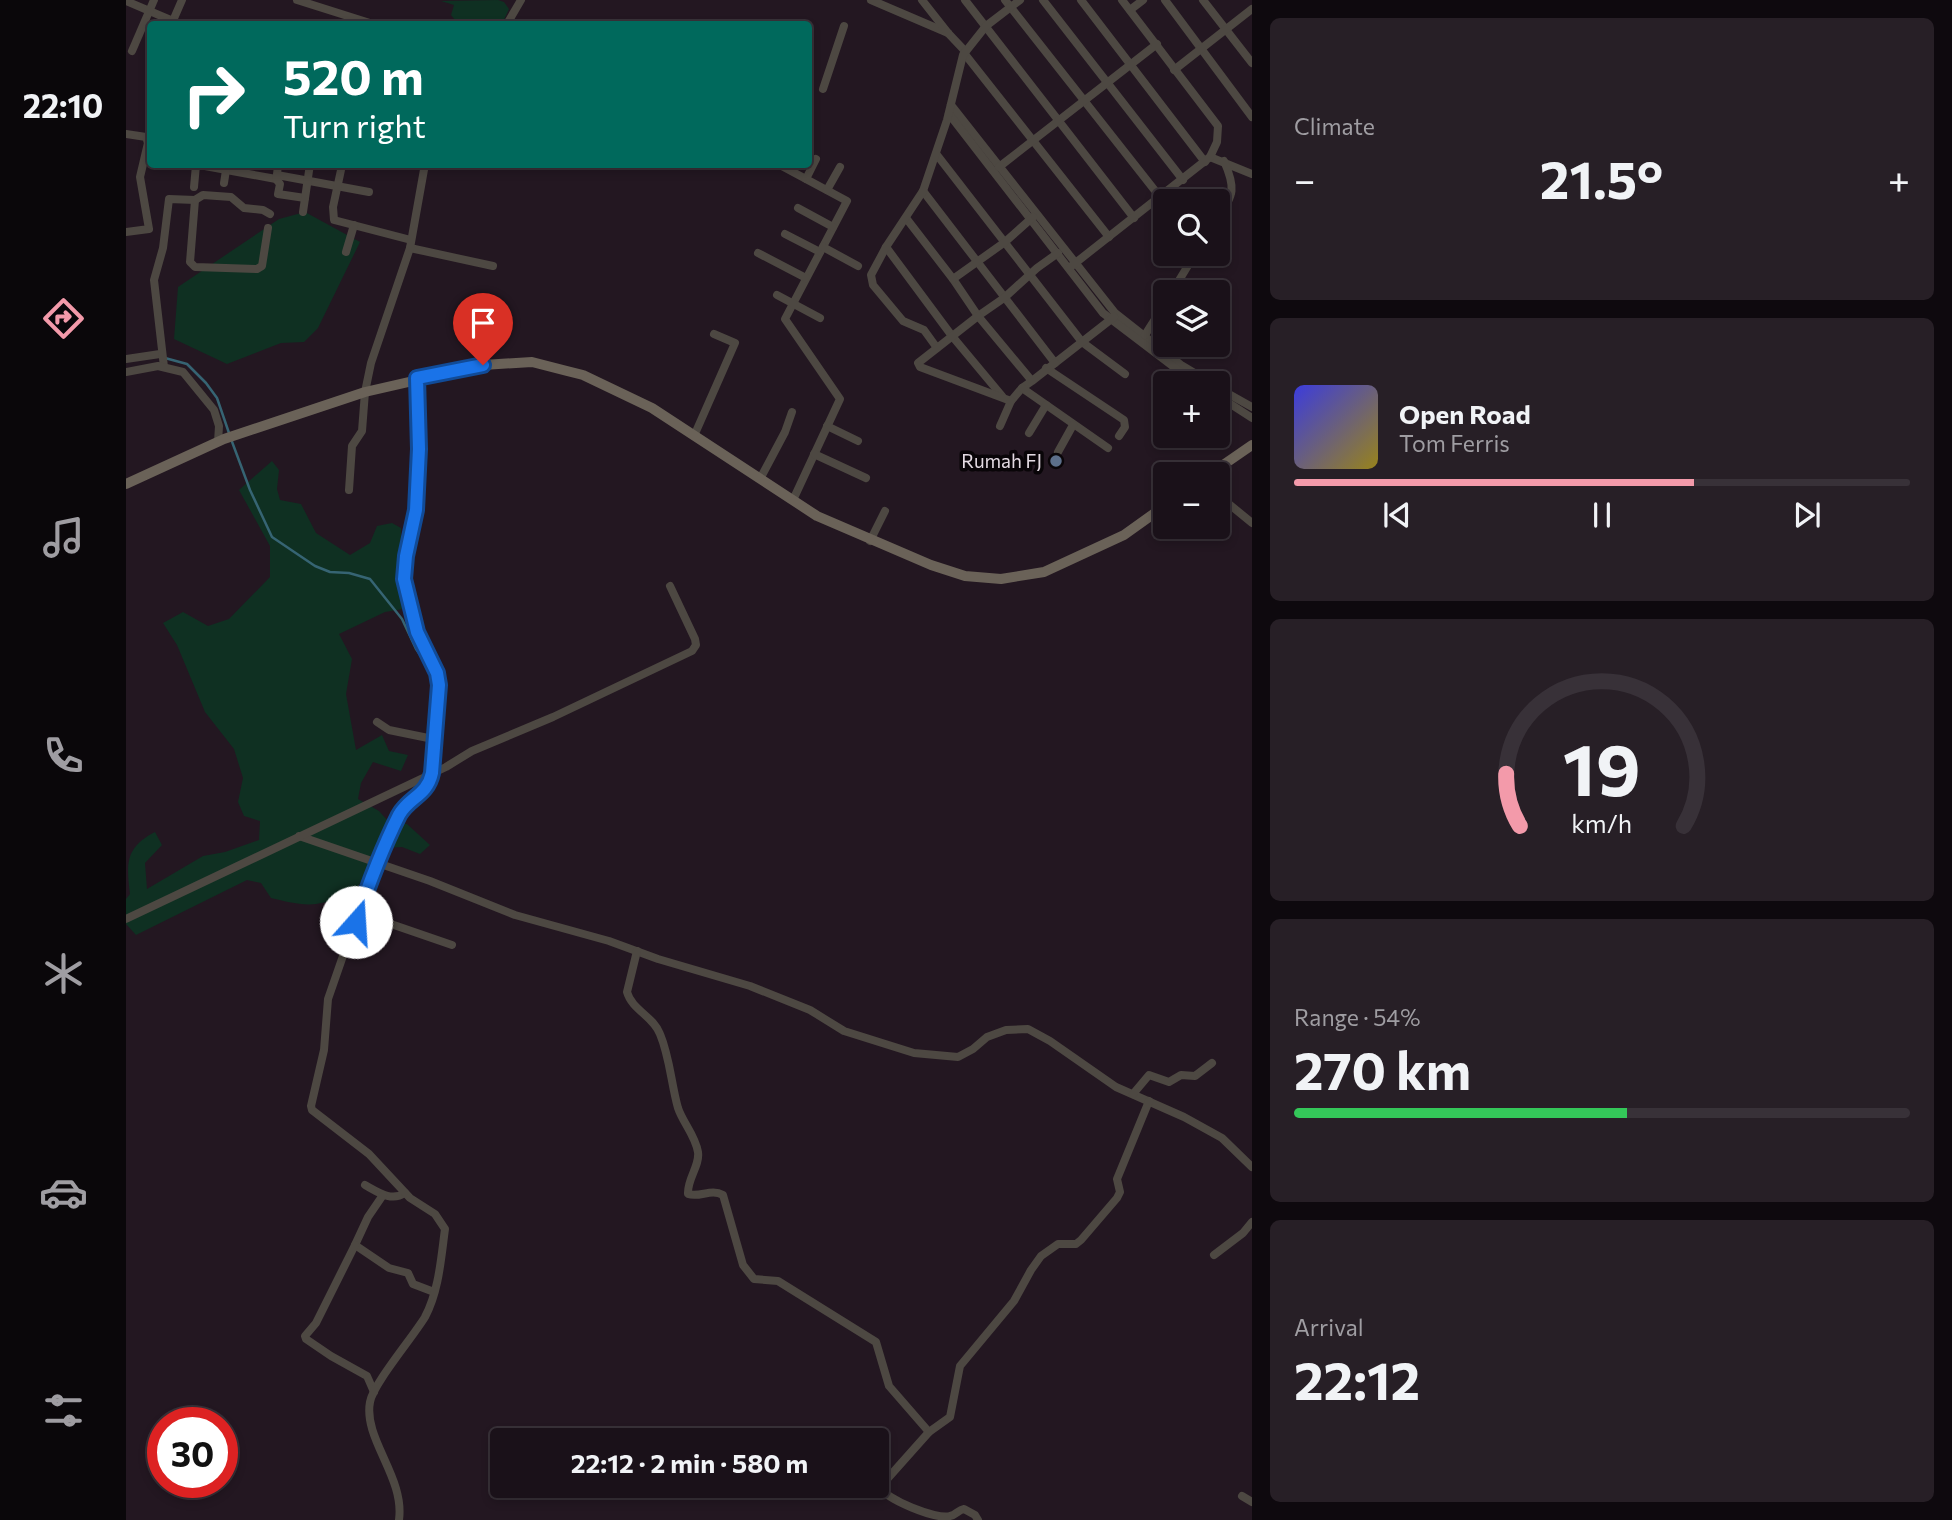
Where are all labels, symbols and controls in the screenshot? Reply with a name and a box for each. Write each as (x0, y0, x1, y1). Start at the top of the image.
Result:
text: 520 m (283, 45, 424, 105)
icon: right (168, 49, 259, 140)
text: 22:10 (23, 85, 103, 125)
text: Turn right (283, 105, 426, 145)
text: Climate (1294, 112, 1375, 140)
text: 21.5° (1540, 146, 1663, 210)
text: − (1294, 155, 1316, 202)
text: + (1888, 155, 1910, 202)
map controls (1153, 189, 1230, 539)
button: search (1153, 189, 1230, 266)
button: layers (1153, 280, 1230, 357)
pin (453, 293, 513, 365)
icon: directions (39, 294, 88, 343)
icon: arrive (464, 304, 502, 342)
button: + (1153, 371, 1230, 448)
text: Open Road (1399, 398, 1531, 429)
text: Tom Ferris (1399, 429, 1510, 457)
place label: Rumah FJ (961, 449, 1042, 472)
marker: Rumah FJ (1048, 453, 1064, 469)
button: − (1153, 462, 1230, 539)
icon: previous (1378, 496, 1416, 534)
icon: pause (1583, 496, 1621, 534)
icon: next (1788, 496, 1826, 534)
icon: music (39, 513, 88, 562)
text: 19 (1563, 722, 1641, 811)
icon: phone (39, 731, 88, 780)
text: km/h (1572, 808, 1632, 838)
position arrow (319, 885, 393, 959)
icon: climate (39, 949, 88, 998)
text: Range · 54% (1294, 1003, 1420, 1031)
text: 270 km (1294, 1037, 1471, 1101)
icon: car (39, 1168, 88, 1217)
text: Arrival (1294, 1313, 1364, 1341)
text: 22:12 (1294, 1347, 1420, 1411)
icon: filters (39, 1386, 88, 1435)
speed limit sign: 30 (147, 1407, 238, 1498)
text: 22:12 · 2 min · 580 m (571, 1447, 808, 1478)

